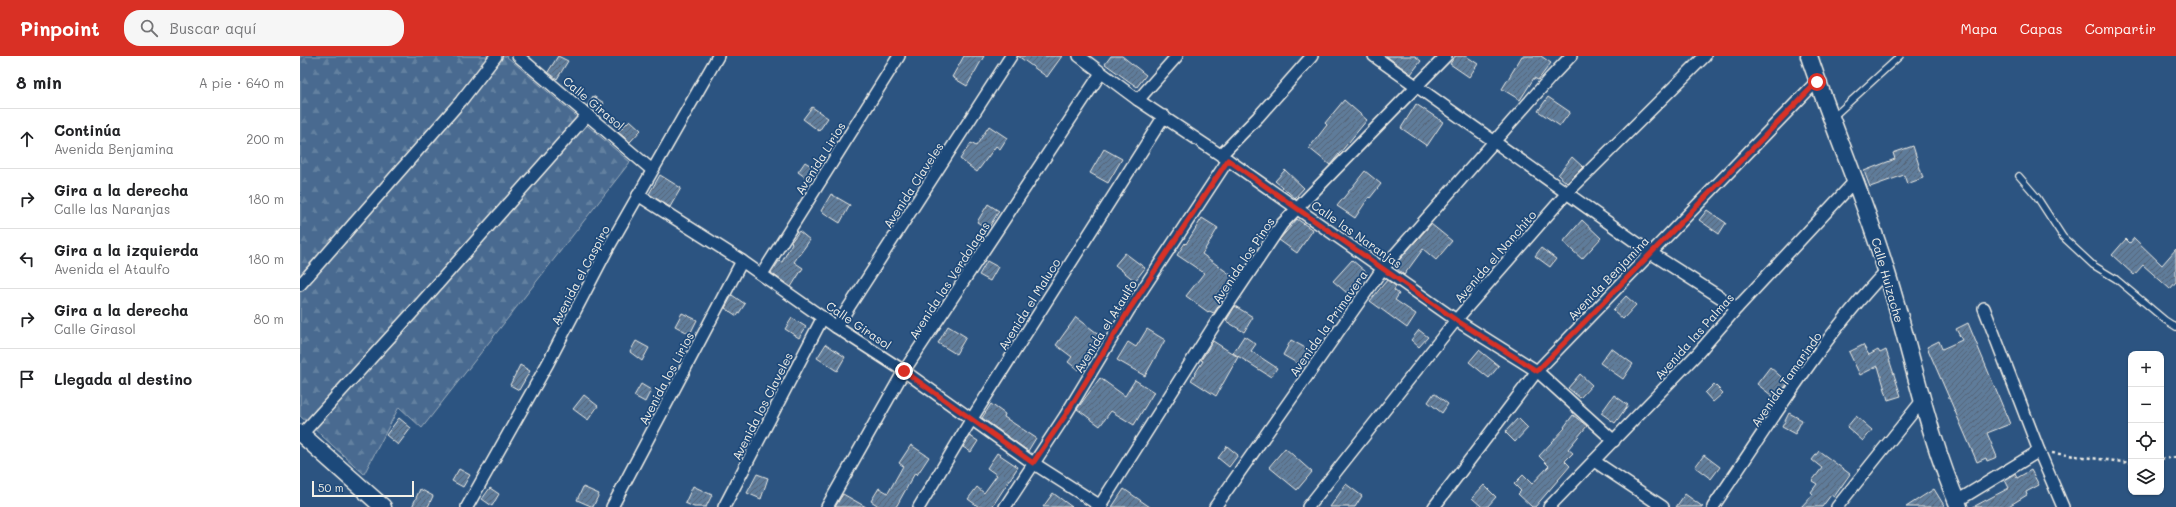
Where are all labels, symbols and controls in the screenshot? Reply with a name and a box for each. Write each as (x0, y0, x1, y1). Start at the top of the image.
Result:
search box (124, 10, 404, 46)
text: Pinpoint (20, 16, 100, 41)
icon: search (138, 17, 160, 39)
text: Buscar aquí (170, 18, 257, 38)
text: Mapa (1961, 19, 1998, 38)
text: Capas (2020, 19, 2063, 38)
text: Compartir (2085, 19, 2156, 38)
text: 8 min (16, 71, 62, 93)
street label: Calle Girasol (560, 73, 628, 133)
route start (1808, 73, 1826, 91)
text: A pie · 640 m (199, 74, 284, 91)
street label: Avenida Lirios (791, 119, 849, 197)
text: Continúa (54, 120, 121, 140)
icon: ahead (16, 128, 38, 150)
text: 200 m (246, 130, 284, 147)
street label: Avenida Claveles (879, 139, 947, 231)
text: Avenida Benjamina (54, 140, 174, 157)
text: Gira a la derecha (54, 180, 188, 200)
icon: right (16, 188, 38, 210)
text: 180 m (248, 190, 284, 207)
street label: Calle las Naranjas (1308, 197, 1406, 271)
text: Calle las Naranjas (54, 200, 170, 217)
street label: Avenida el Nanchito (1450, 206, 1540, 306)
street label: Avenida los Pinos (1208, 214, 1278, 306)
street label: Avenida las Verdolagas (905, 218, 993, 342)
street label: Avenida el Caspiro (547, 222, 613, 328)
street label: Avenida Benjamina (1564, 233, 1652, 323)
street label: Calle Huizache (1868, 236, 1908, 324)
text: Gira a la izquierda (54, 240, 199, 260)
icon: left (16, 248, 38, 270)
text: 180 m (248, 250, 284, 267)
street label: Avenida el Maluco (994, 255, 1064, 353)
text: Avenida el Ataulfo (54, 260, 170, 277)
street label: Avenida la Primavera (1285, 267, 1371, 379)
street label: Avenida el Ataulfo (1070, 276, 1140, 376)
street label: Avenida las Palmas (1651, 289, 1737, 383)
street label: Calle Girasol (823, 297, 895, 353)
text: Gira a la derecha (54, 300, 188, 320)
icon: right (16, 308, 38, 330)
text: 80 m (254, 310, 284, 327)
text: Calle Girasol (54, 320, 136, 337)
street label: Avenida Tamarindo (1747, 328, 1825, 430)
street label: Avenida los Lirios (635, 329, 697, 427)
street label: Avenida los Claveles (728, 349, 796, 463)
map controls (2128, 351, 2164, 495)
button: + (2128, 351, 2164, 387)
route end (895, 362, 913, 380)
icon: arrive (16, 368, 38, 390)
text: Llegada al destino (54, 369, 192, 389)
button: − (2128, 387, 2164, 423)
button: locate (2128, 423, 2164, 459)
button: layers (2128, 459, 2164, 495)
scale bar (312, 479, 414, 498)
text: 50 m (318, 480, 344, 495)

